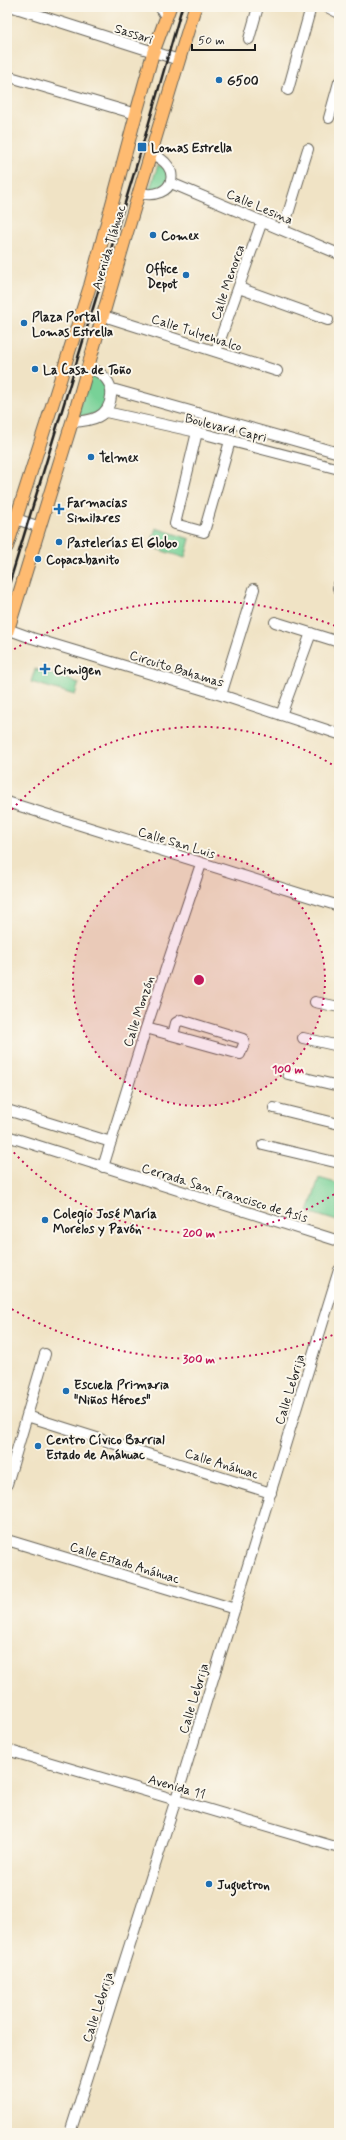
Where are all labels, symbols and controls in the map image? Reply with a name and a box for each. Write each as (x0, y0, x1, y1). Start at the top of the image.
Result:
street label: Sassari (112, 20, 155, 49)
scale bar (192, 26, 255, 52)
text: 50 m (198, 33, 225, 49)
place label: G500 (227, 73, 259, 90)
marker: G500 (214, 75, 224, 85)
place label: Lomas Estrella (151, 140, 232, 157)
marker: Lomas Estrella (136, 141, 148, 153)
street label: Calle Lesina (224, 186, 295, 229)
street label: Avenida Tláhuac (88, 203, 130, 292)
place label: Comex (161, 228, 199, 245)
marker: Comex (148, 230, 158, 240)
street label: Calle Menorca (208, 242, 249, 323)
place label: Office Depot (146, 261, 179, 293)
marker: Office Depot (181, 270, 191, 280)
place label: Plaza Portal Lomas Estrella (32, 309, 113, 341)
street label: Calle Tulyehualco (149, 311, 244, 356)
marker: Plaza Portal Lomas Estrella (19, 318, 29, 328)
place label: La Casa de Toño (43, 362, 132, 379)
marker: La Casa de Toño (30, 364, 40, 374)
street label: Boulevard Capri (183, 410, 268, 447)
place label: Telmex (99, 450, 139, 467)
marker: Telmex (86, 452, 96, 462)
place label: Farmacias Similares (67, 495, 127, 527)
marker: Farmacias Similares (54, 504, 64, 514)
place label: Pastelerías El Globo (67, 535, 178, 552)
marker: Pastelerías El Globo (54, 537, 64, 547)
place label: Copacabanito (46, 552, 119, 569)
marker: Copacabanito (33, 554, 43, 564)
street label: Circuito Bahamas (127, 647, 226, 692)
place label: Cimigen (54, 662, 101, 681)
marker: Cimigen (39, 663, 51, 675)
street label: Calle San Luis (136, 824, 218, 863)
centre of rings (192, 973, 206, 987)
street label: Calle Monzón (120, 974, 159, 1049)
text: 100 m (272, 1062, 305, 1078)
street label: Cerrada San Francisco de Asís (139, 1160, 310, 1227)
place label: Colegio José María Morelos y Pavón (53, 1206, 157, 1238)
marker: Colegio José María Morelos y Pavón (40, 1215, 50, 1225)
text: 200 m (183, 1226, 216, 1242)
text: 300 m (183, 1352, 216, 1368)
street label: Calle Lebrija (272, 1352, 309, 1427)
place label: Escuela Primaria "Niños Héroes" (74, 1377, 169, 1409)
marker: Escuela Primaria "Niños Héroes" (61, 1386, 71, 1396)
place label: Centro Cívico Barrial Estado de Anáhuac (46, 1432, 165, 1464)
marker: Centro Cívico Barrial Estado de Anáhuac (33, 1441, 43, 1451)
street label: Calle Anáhuac (182, 1445, 261, 1484)
street label: Calle Estado Anáhuac (67, 1539, 182, 1588)
street label: Calle Lebrija (176, 1661, 213, 1736)
street label: Avenida 11 (146, 1771, 207, 1804)
place label: Juguetron (217, 1877, 270, 1897)
marker: Juguetron (204, 1879, 214, 1889)
street label: Calle Lebrija (79, 1970, 118, 2045)

